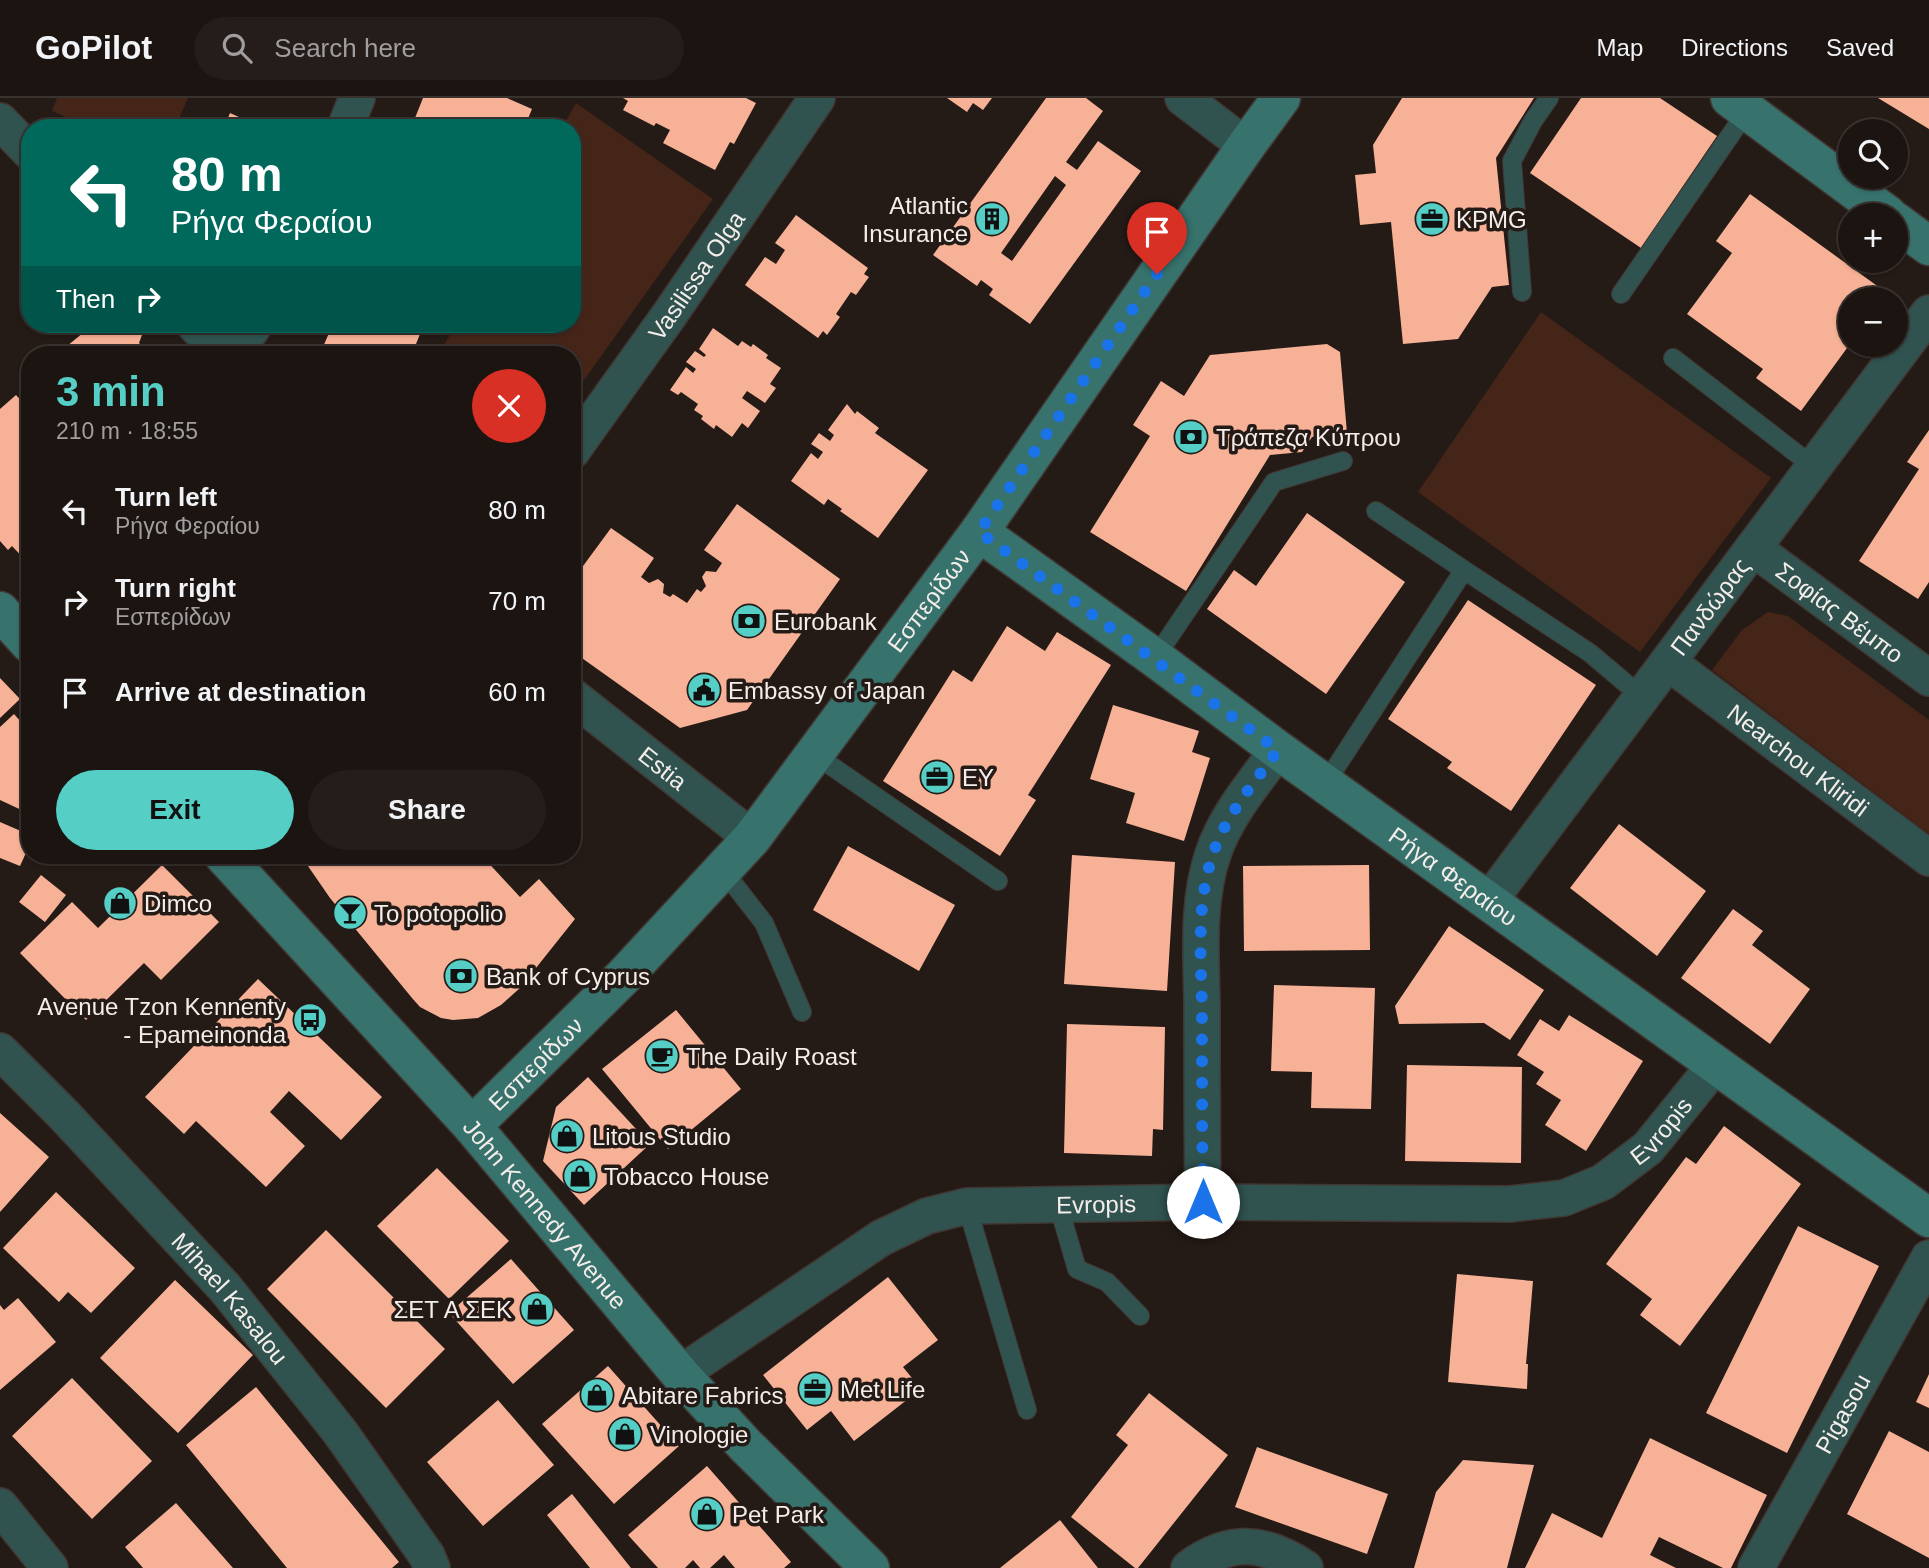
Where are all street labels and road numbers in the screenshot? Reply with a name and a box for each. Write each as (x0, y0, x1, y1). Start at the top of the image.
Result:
street label: Vasilissa Olga (642, 205, 750, 345)
street label: Εσπερίδων (882, 543, 975, 657)
street label: Πανδώρας (1664, 552, 1755, 660)
street label: Σοφίας Βέμπο (1771, 556, 1909, 668)
street label: Nearchou Kliridi (1722, 698, 1874, 822)
street label: Estia (634, 741, 693, 795)
street label: Ρήγα Φεραίου (1384, 821, 1523, 931)
street label: Εσπερίδων (483, 1011, 588, 1116)
street label: Evropis (1625, 1092, 1697, 1170)
street label: John Kennedy Avenue (458, 1113, 633, 1314)
street label: Evropis (1056, 1190, 1136, 1218)
street label: Mihael Kasalou (167, 1227, 294, 1369)
street label: Pigasou (1809, 1369, 1875, 1458)

